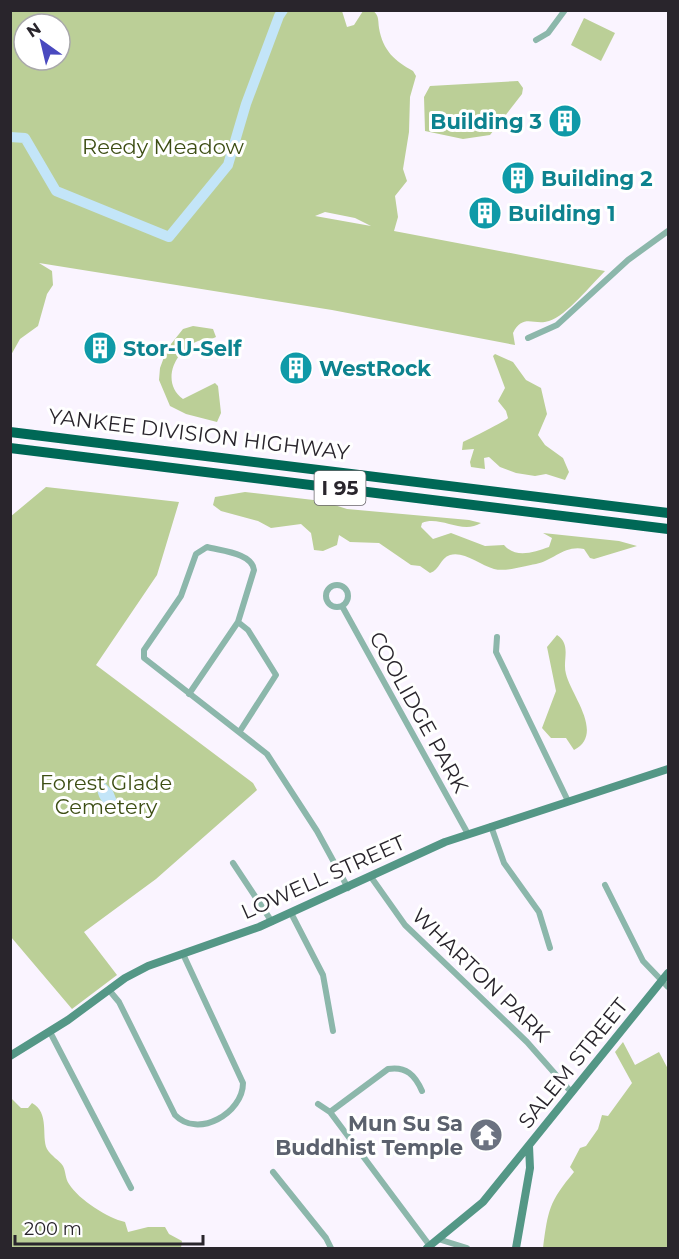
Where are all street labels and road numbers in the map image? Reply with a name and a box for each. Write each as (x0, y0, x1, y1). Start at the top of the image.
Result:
street label: YANKEE DIVISION HIGHWAY (47, 403, 352, 465)
road number: I 95 (314, 471, 366, 505)
street label: COOLIDGE PARK (364, 627, 474, 797)
street label: LOWELL STREET (237, 830, 409, 924)
street label: WHARTON PARK (407, 903, 555, 1047)
street label: SALEM STREET (513, 993, 633, 1133)

